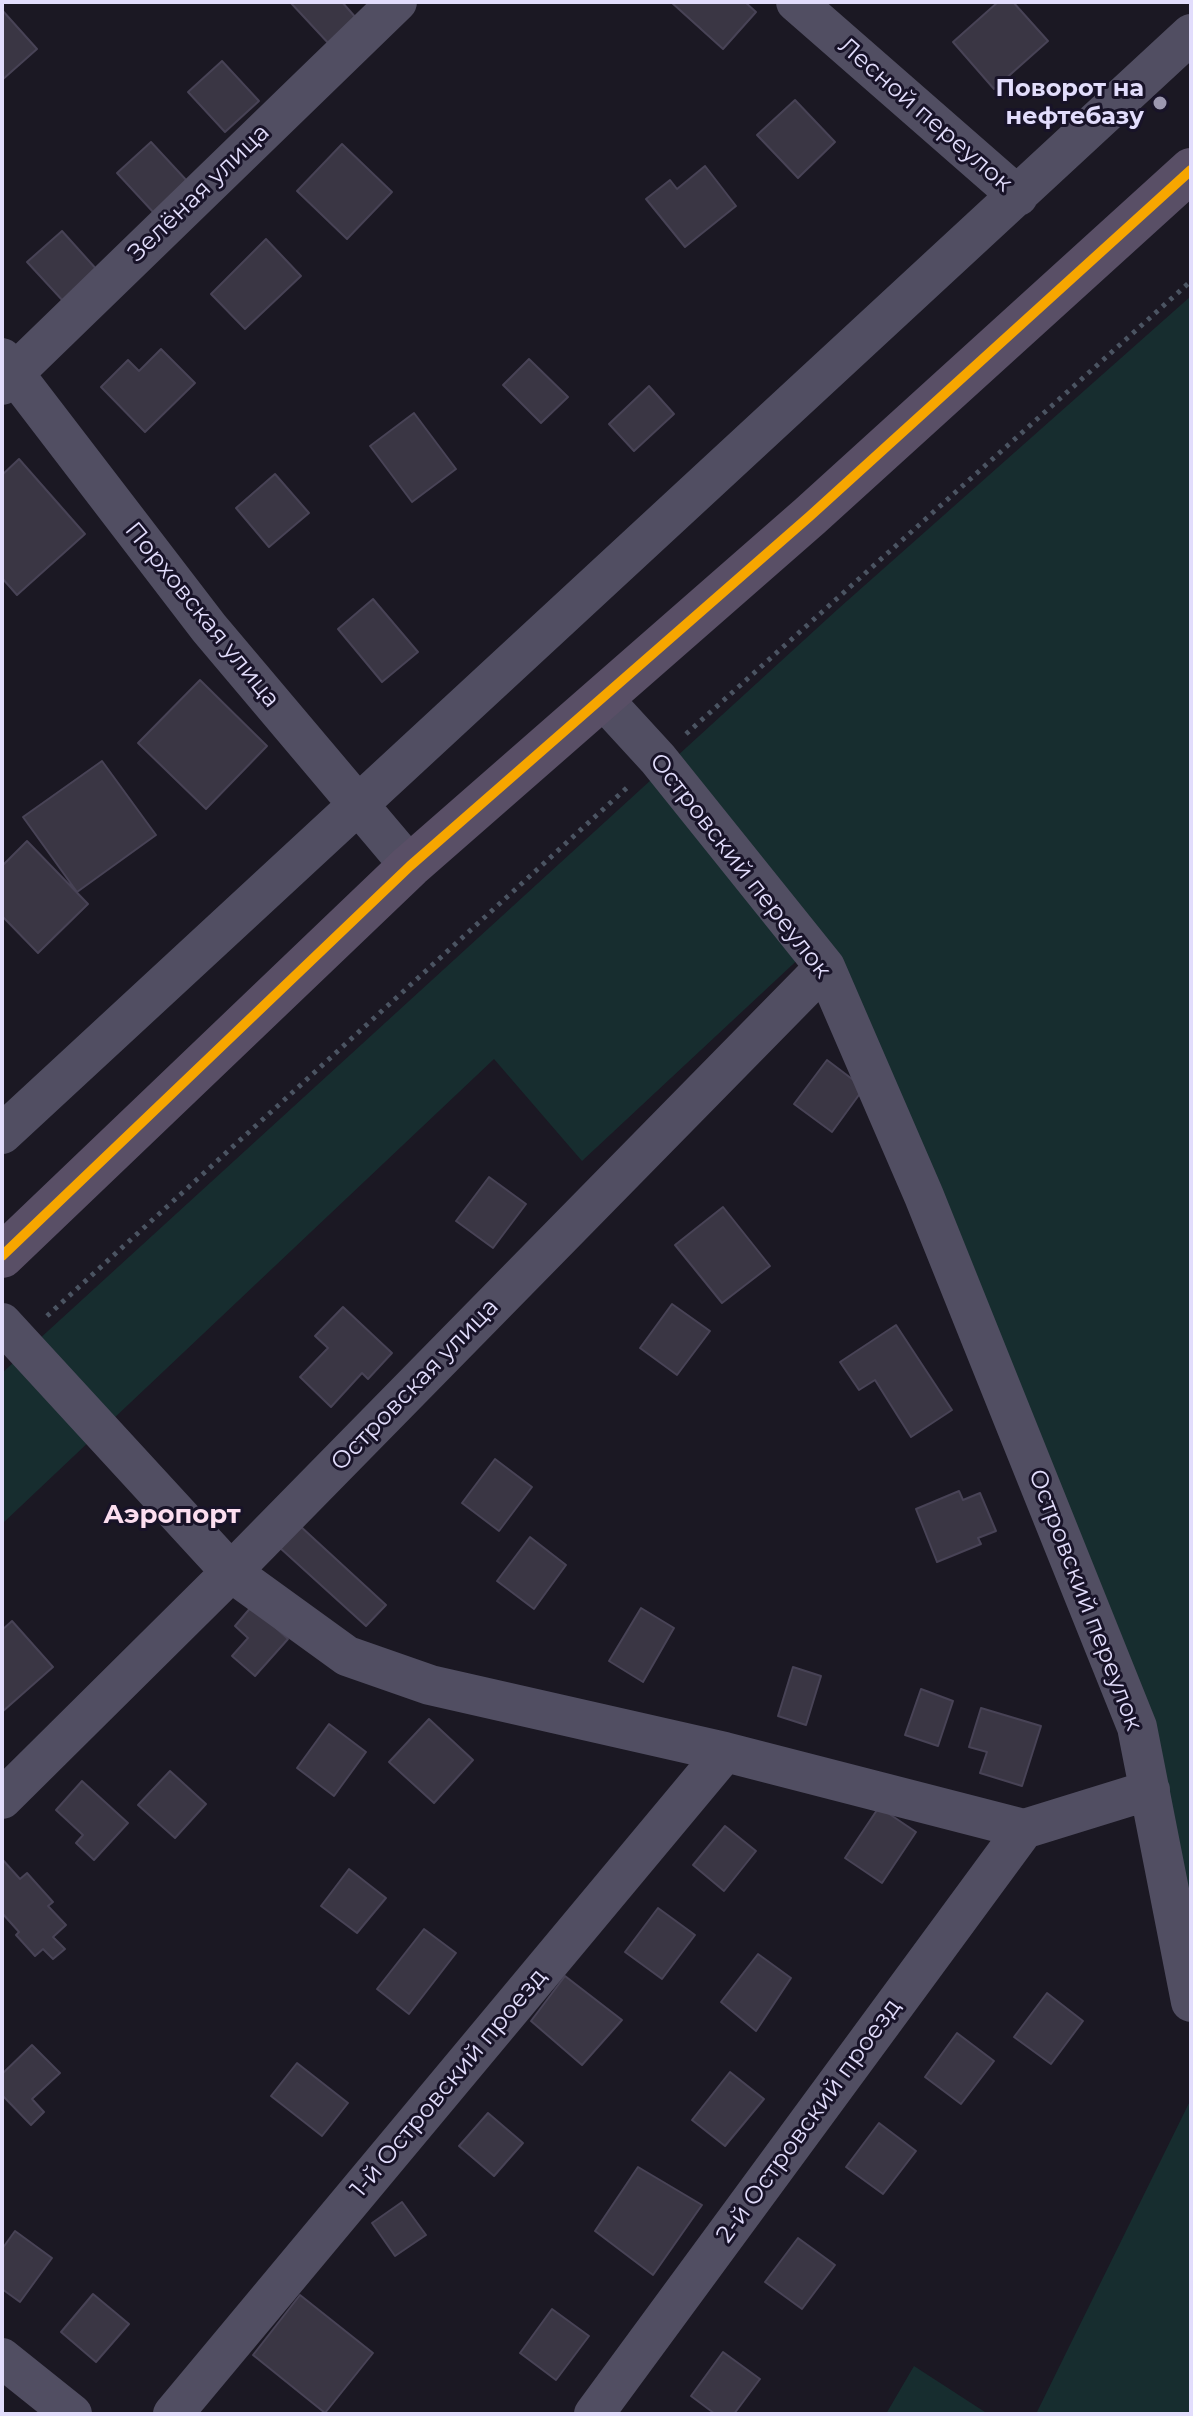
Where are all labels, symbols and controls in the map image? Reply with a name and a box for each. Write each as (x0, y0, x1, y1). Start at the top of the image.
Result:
street label: Лесной переулок (832, 32, 1018, 198)
place label: Поворот на нефтебазу (996, 75, 1144, 131)
marker: Поворот на нефтебазу (1151, 94, 1169, 112)
street label: Зелёная улица (122, 118, 276, 268)
street label: Порховская улица (118, 517, 286, 713)
street label: Островский переулок (643, 748, 837, 984)
street label: Островская улица (325, 1293, 505, 1477)
street label: Островский переулок (1022, 1465, 1148, 1735)
district label: Аэропорт (103, 1499, 241, 1531)
street label: 1-й Островский проезд (345, 1963, 553, 2203)
street label: 2-й Островский проезд (711, 1993, 907, 2249)

